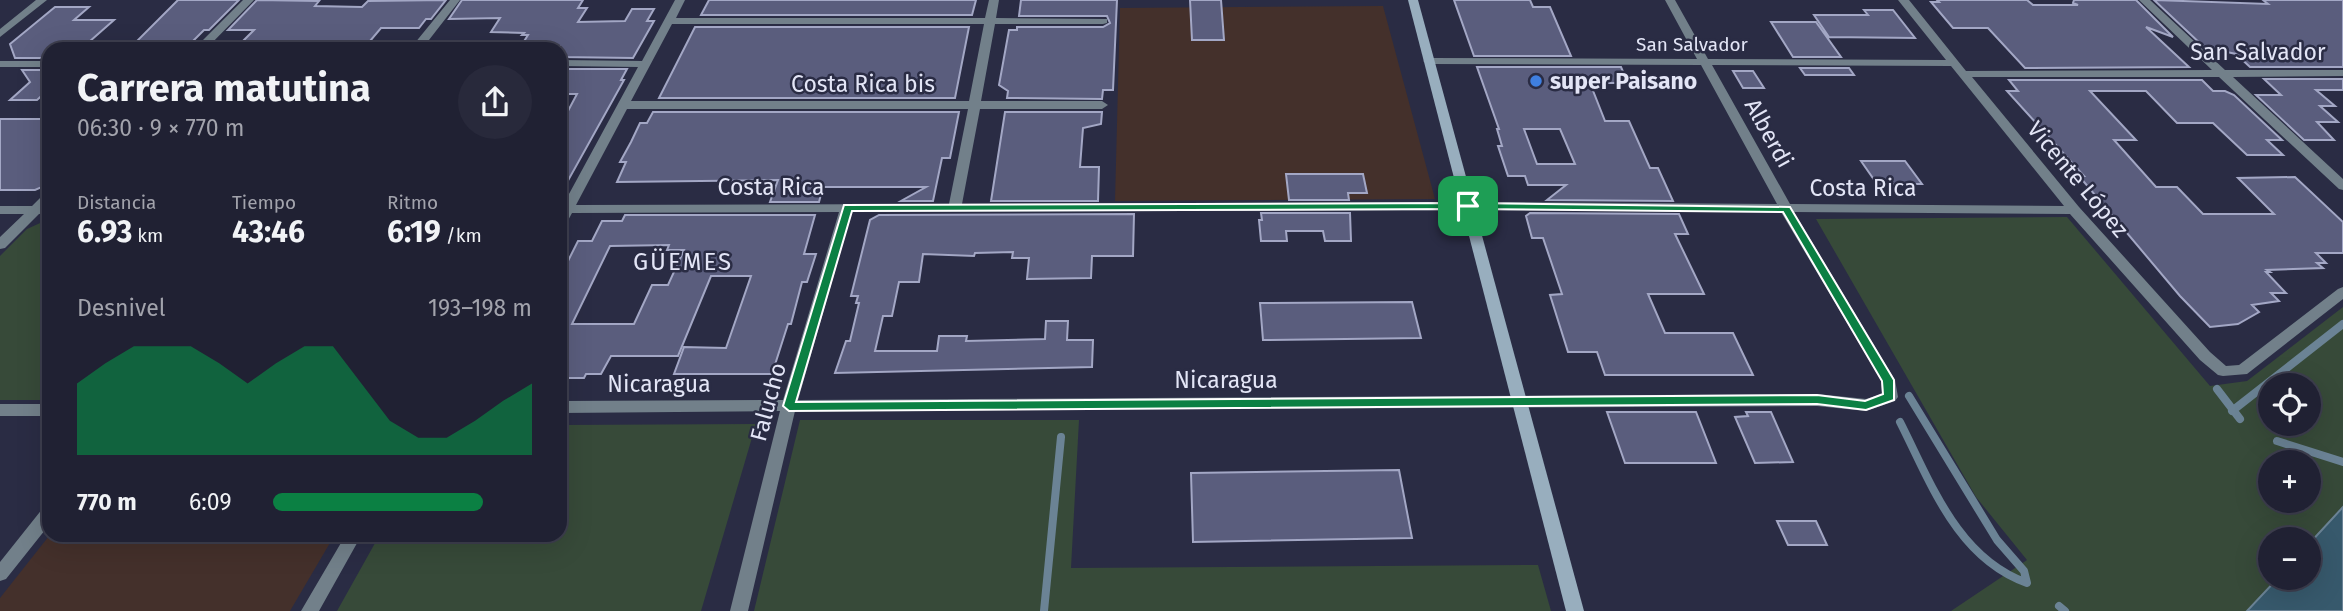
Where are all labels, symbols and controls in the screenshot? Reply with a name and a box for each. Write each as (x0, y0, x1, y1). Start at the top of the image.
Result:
street label: San Salvador (1636, 33, 1749, 56)
street label: San Salvador (2190, 38, 2326, 66)
text: Carrera matutina (77, 65, 371, 111)
button: share (458, 65, 532, 139)
place label: super Paisano (1550, 67, 1697, 95)
street label: Costa Rica bis (791, 70, 935, 98)
marker: super Paisano (1528, 73, 1544, 89)
street label: Alberdi (1739, 94, 1799, 172)
text: 06:30 · 9 × 770 m (77, 114, 244, 142)
street label: Vicente López (2021, 115, 2135, 243)
street label: Costa Rica (717, 173, 825, 201)
street label: Costa Rica (1809, 174, 1917, 202)
pin (1438, 176, 1498, 236)
icon: arrive (1449, 187, 1487, 225)
text: Distancia (77, 191, 156, 214)
text: Tiempo (232, 191, 296, 214)
text: Ritmo (387, 191, 438, 214)
text: 6.93 (77, 214, 132, 250)
text: 43:46 (232, 214, 305, 250)
text: 6:19 (387, 214, 441, 250)
text: km (132, 224, 163, 247)
text: /km (441, 224, 482, 247)
district label: GÜEMES (633, 248, 733, 276)
text: Desnivel (77, 294, 166, 322)
text: 193–198 m (428, 294, 532, 322)
street label: Falucho (744, 360, 792, 444)
street label: Nicaragua (1174, 366, 1278, 394)
street label: Nicaragua (607, 370, 711, 398)
map controls (2258, 373, 2321, 590)
button: locate (2258, 373, 2321, 436)
button: + (2258, 450, 2321, 513)
text: 770 m (77, 488, 137, 516)
text: 6:09 (189, 488, 231, 516)
button: − (2258, 527, 2321, 590)

